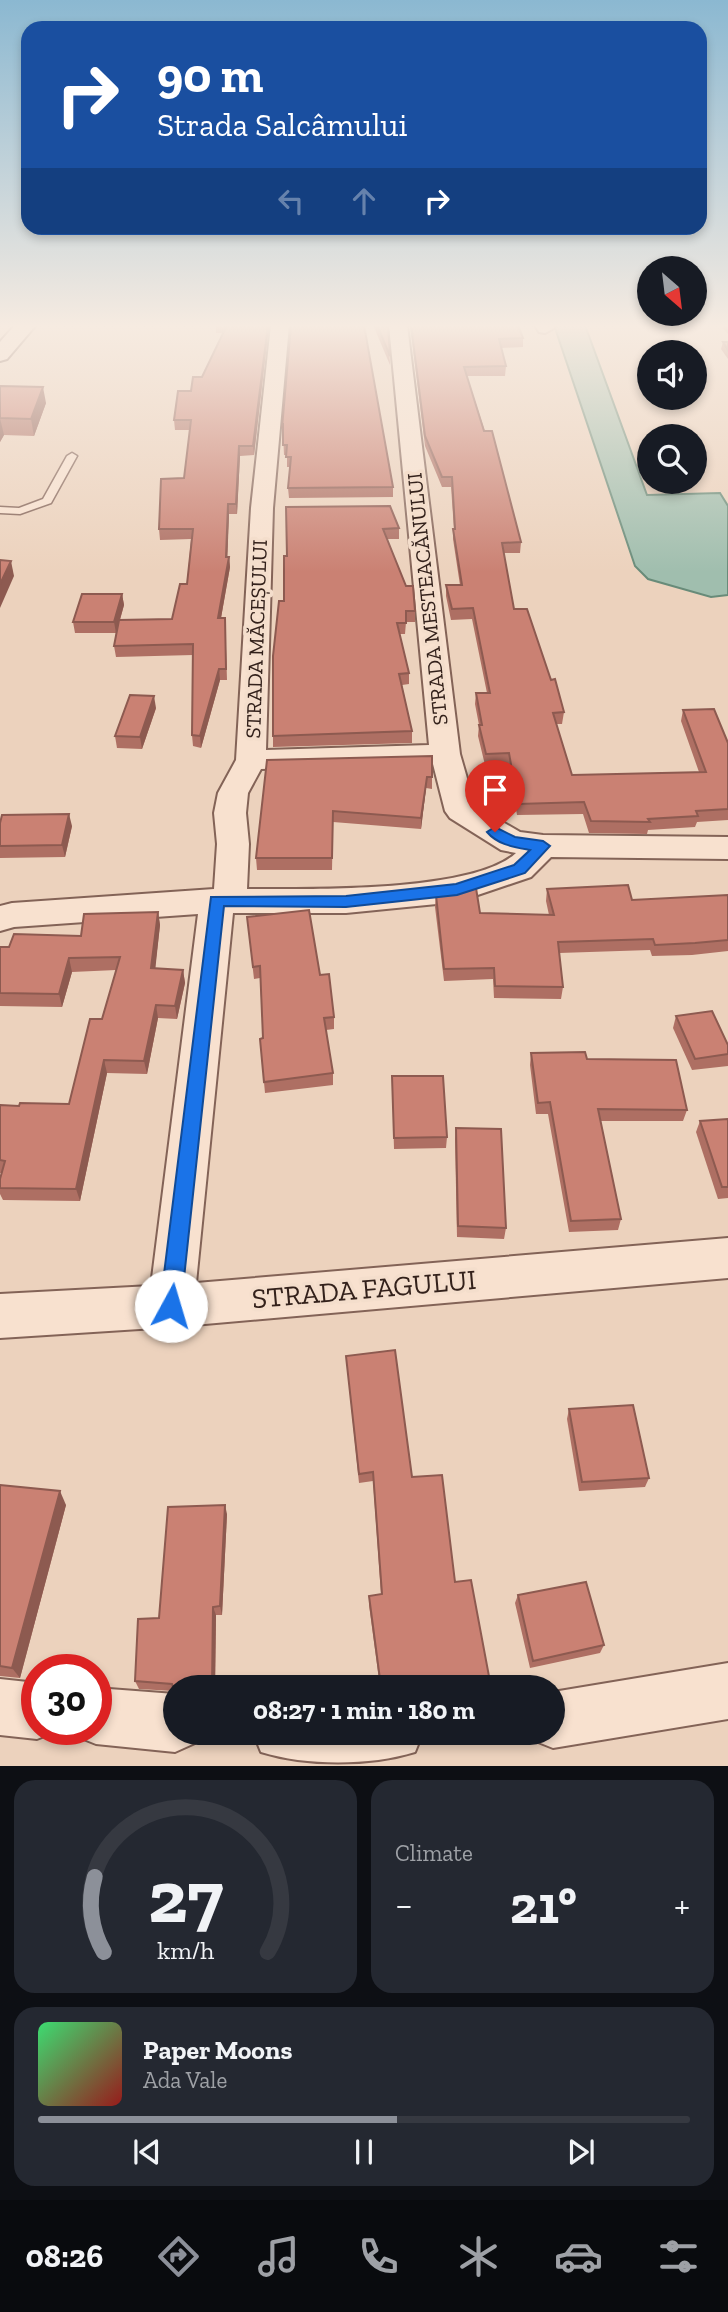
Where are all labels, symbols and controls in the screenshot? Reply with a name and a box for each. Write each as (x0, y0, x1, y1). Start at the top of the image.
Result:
text: 90 m (157, 46, 264, 105)
icon: right (42, 49, 133, 140)
text: Strada Salcâmului (157, 106, 407, 144)
icon: left (272, 182, 310, 220)
icon: ahead (345, 182, 383, 220)
icon: right (418, 182, 456, 220)
north arrow (637, 256, 707, 326)
map controls (637, 256, 707, 494)
button: sound (637, 340, 707, 410)
button: search (637, 424, 707, 494)
street label: STRADA MESTEACĂNULUI (401, 471, 453, 727)
street label: STRADA MĂCEȘULUI (240, 539, 272, 739)
pin (465, 760, 525, 832)
icon: arrive (476, 771, 514, 809)
street label: STRADA FAGULUI (250, 1263, 478, 1315)
position arrow (134, 1269, 208, 1343)
speed limit sign: 30 (21, 1654, 112, 1745)
text: 08:27 · 1 min · 180 m (253, 1694, 475, 1726)
text: Climate (395, 1839, 473, 1867)
text: 27 (148, 1854, 223, 1942)
text: 21° (510, 1874, 577, 1936)
text: − (395, 1882, 413, 1928)
text: + (674, 1882, 690, 1928)
text: km/h (157, 1935, 214, 1965)
text: Paper Moons (143, 2034, 292, 2066)
text: Ada Vale (143, 2066, 227, 2094)
icon: previous (128, 2133, 166, 2171)
icon: pause (345, 2133, 383, 2171)
icon: next (562, 2133, 600, 2171)
icon: directions (154, 2232, 203, 2281)
icon: music (254, 2232, 303, 2281)
icon: phone (354, 2232, 403, 2281)
icon: climate (454, 2232, 503, 2281)
icon: car (554, 2232, 603, 2281)
icon: filters (654, 2232, 703, 2281)
text: 08:26 (25, 2237, 103, 2275)

